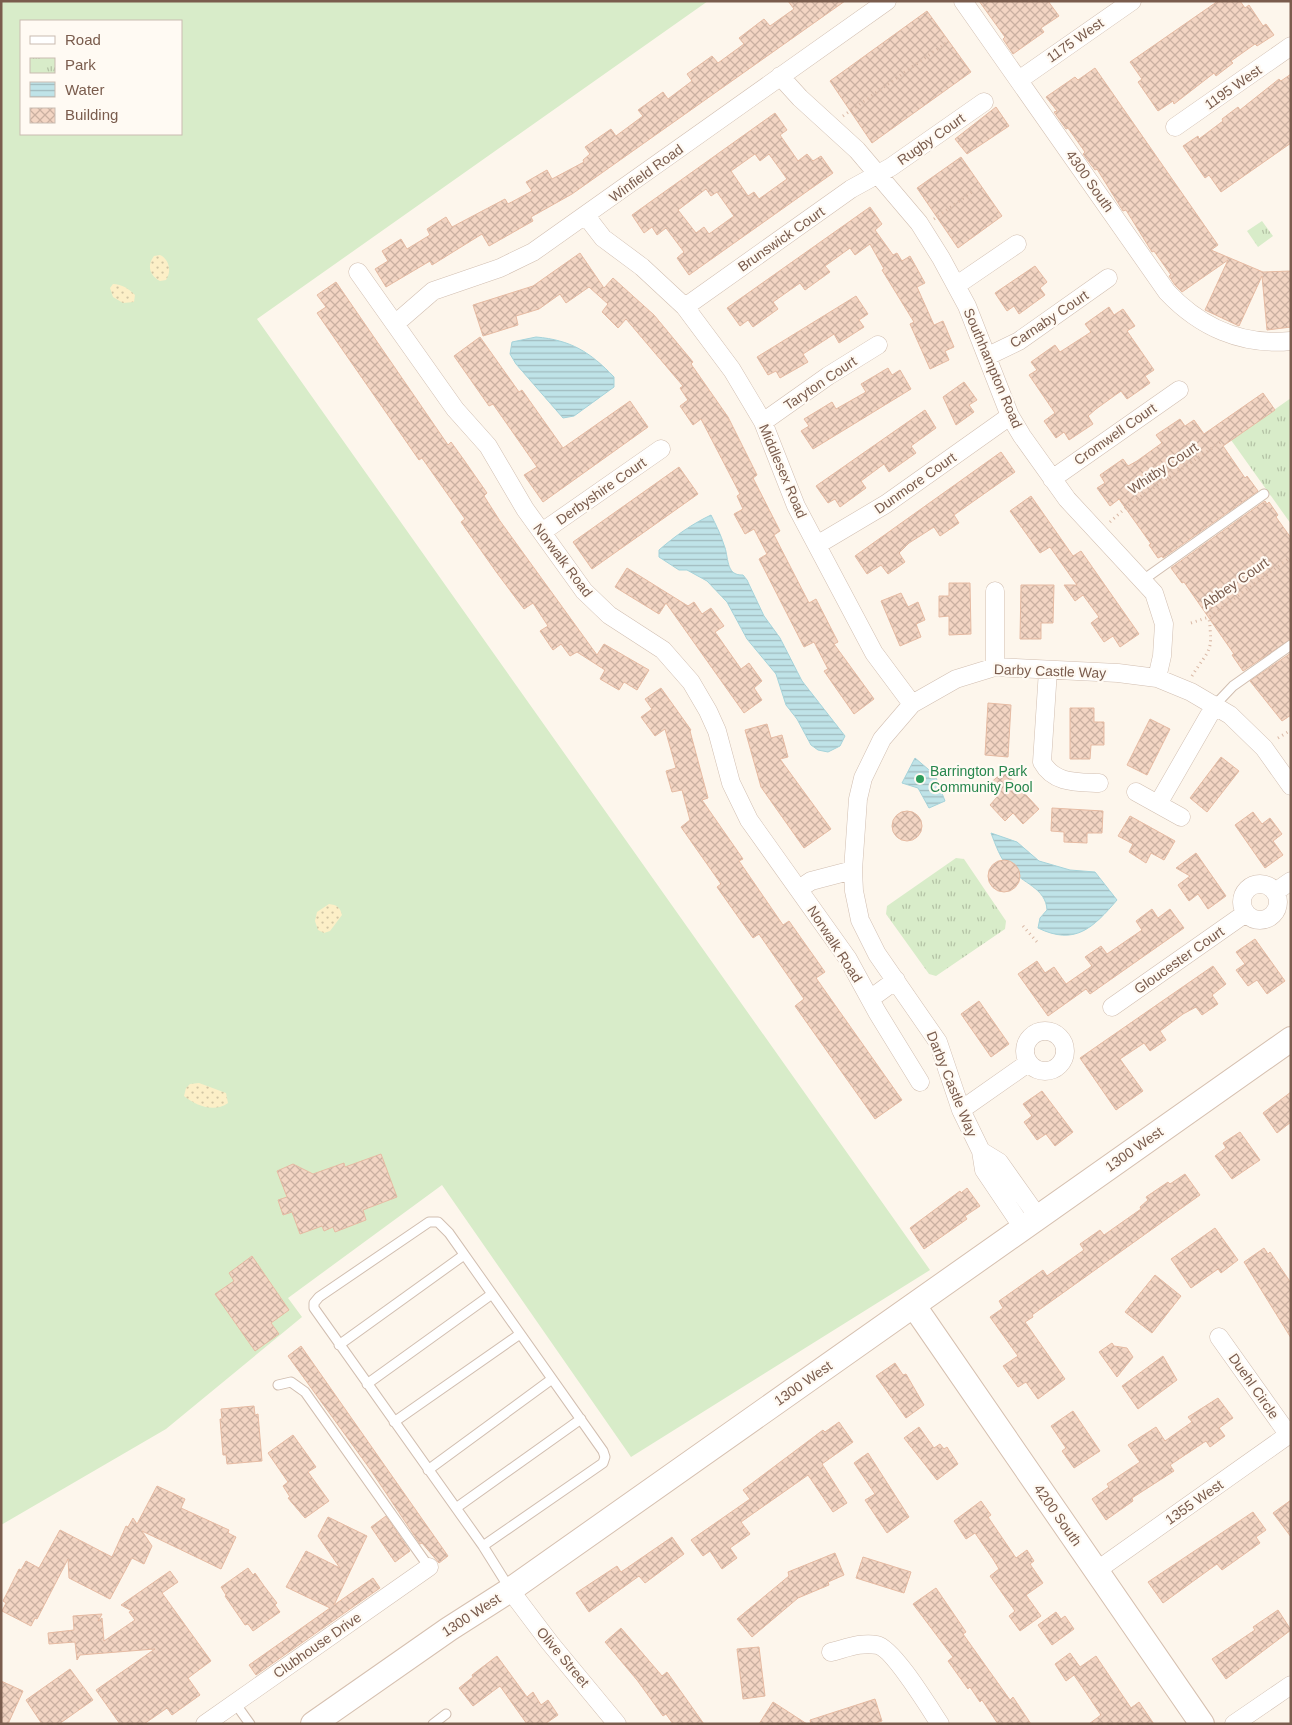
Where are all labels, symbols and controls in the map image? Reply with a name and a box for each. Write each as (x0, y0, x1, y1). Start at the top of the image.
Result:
street label: 1175 West (1044, 15, 1107, 65)
legend (20, 20, 182, 135)
text: Road (65, 31, 101, 48)
text: Park (65, 56, 96, 73)
street label: 1195 West (1202, 62, 1265, 112)
text: Water (65, 81, 104, 98)
text: Building (65, 106, 118, 123)
street label: Rugby Court (894, 110, 968, 168)
street label: Winfield Road (606, 141, 686, 205)
street label: 4300 South (1063, 147, 1117, 215)
street label: Brunswick Court (735, 203, 827, 275)
street label: Carnaby Court (1007, 287, 1091, 351)
street label: Southhampton Road (961, 306, 1025, 430)
street label: Taryton Court (781, 353, 859, 413)
street label: Cromwell Court (1071, 400, 1159, 468)
street label: Middlesex Road (756, 422, 810, 520)
street label: Whitby Court (1125, 439, 1201, 497)
street label: Dunmore Court (871, 449, 959, 517)
street label: Derbyshire Court (553, 454, 649, 528)
street label: Norwalk Road (530, 520, 596, 600)
street label: Abbey Court (1199, 554, 1272, 612)
street label: Darby Castle Way (994, 661, 1106, 681)
place label: Barrington Park Community Pool (930, 763, 1033, 795)
marker: Barrington Park Community Pool (914, 773, 926, 785)
street label: Norwalk Road (804, 903, 866, 985)
street label: Gloucester Court (1131, 923, 1227, 997)
street label: Darby Castle Way (924, 1029, 980, 1139)
street label: 1300 West (1102, 1123, 1166, 1175)
street label: Duehl Circle (1226, 1350, 1283, 1422)
street label: 1300 West (771, 1357, 835, 1409)
street label: 1355 West (1162, 1476, 1226, 1528)
street label: 4200 South (1031, 1481, 1085, 1549)
street label: 1300 West (439, 1590, 503, 1640)
street label: Clubhouse Drive (270, 1609, 364, 1681)
street label: Olive Street (533, 1624, 593, 1690)

